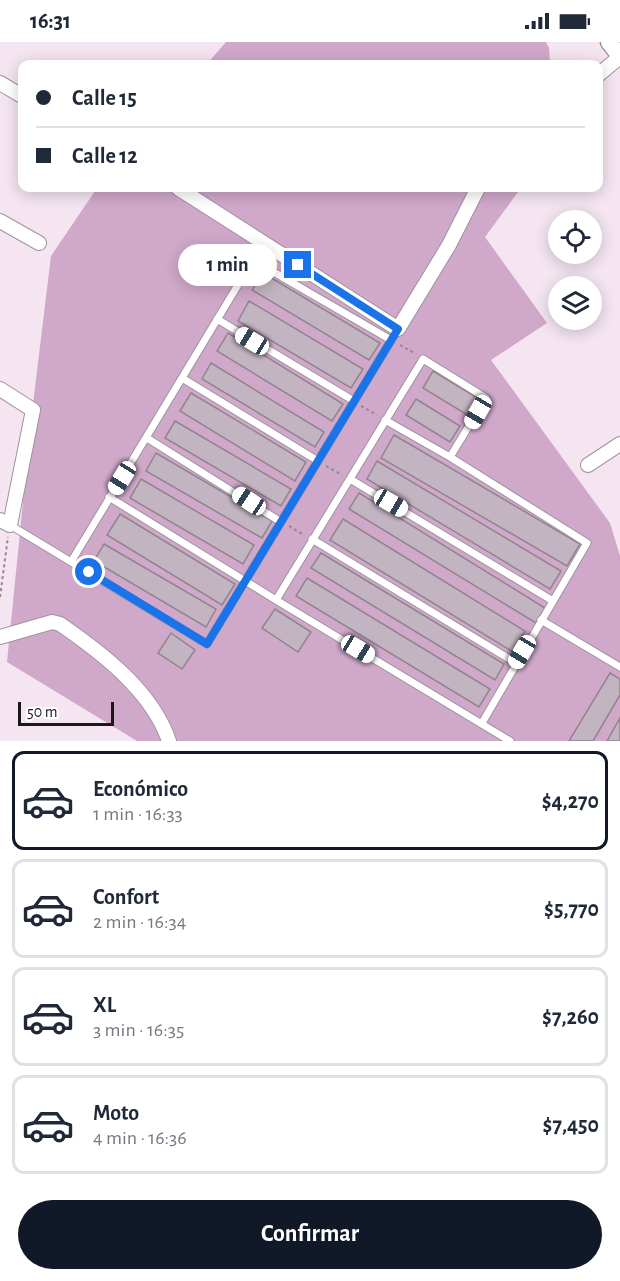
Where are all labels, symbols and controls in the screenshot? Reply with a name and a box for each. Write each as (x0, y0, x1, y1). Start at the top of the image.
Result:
text: 16:31 (30, 10, 71, 32)
text: Calle 15 (72, 87, 137, 109)
text: Calle 12 (72, 145, 138, 167)
map controls (548, 210, 602, 330)
button: locate (548, 210, 602, 264)
callout: 1 min (178, 244, 277, 286)
route end (284, 251, 311, 278)
text: 1 min (206, 255, 249, 275)
button: layers (548, 276, 602, 330)
car (232, 324, 272, 358)
car (461, 392, 495, 432)
car (105, 458, 139, 498)
car (229, 484, 269, 518)
car (371, 486, 411, 520)
route start (75, 558, 102, 585)
car (338, 632, 378, 666)
car (505, 632, 539, 672)
scale bar (18, 699, 114, 726)
text: 50 m (27, 704, 58, 720)
icon: car (21, 774, 75, 828)
text: Económico (93, 778, 188, 800)
text: $4,270 (542, 790, 599, 812)
text: 1 min · 16:33 (93, 804, 183, 824)
icon: car (21, 882, 75, 936)
text: Confort (93, 886, 159, 908)
text: $5,770 (544, 898, 599, 920)
text: 2 min · 16:34 (93, 912, 186, 932)
icon: car (21, 990, 75, 1044)
text: XL (93, 994, 116, 1016)
text: $7,260 (542, 1006, 599, 1028)
text: 3 min · 16:35 (93, 1020, 184, 1040)
icon: car (21, 1098, 75, 1152)
text: Moto (93, 1102, 139, 1124)
text: $7,450 (543, 1114, 599, 1136)
text: 4 min · 16:36 (93, 1128, 187, 1148)
button: Confirmar (18, 1200, 602, 1269)

